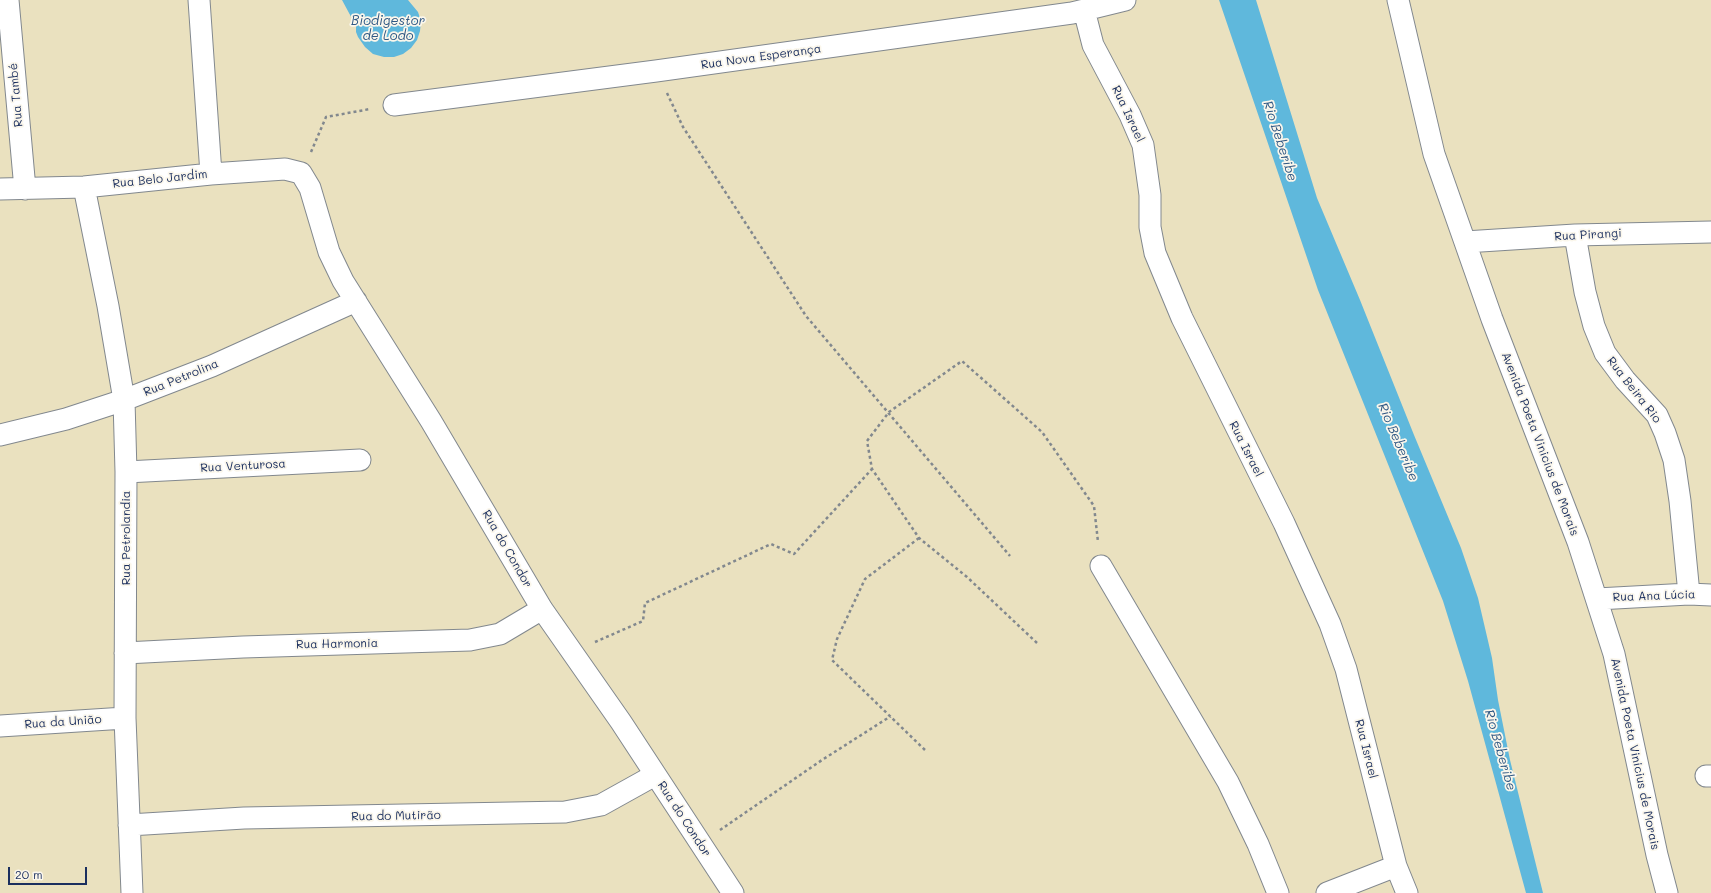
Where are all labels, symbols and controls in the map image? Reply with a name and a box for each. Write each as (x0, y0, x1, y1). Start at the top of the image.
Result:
water label: Biodigestor de Lodo (351, 13, 425, 44)
street label: Rua Nova Esperança (700, 41, 822, 73)
street label: Rua També (6, 62, 26, 128)
street label: Rua Israel (1109, 83, 1147, 145)
water label: Rio Beberibe (1260, 99, 1300, 183)
street label: Rua Belo Jardim (112, 167, 208, 191)
street label: Rua Pirangi (1554, 226, 1622, 244)
street label: Avenida Poeta Vinicius de Morais (1498, 350, 1582, 538)
street label: Rua Beira Rio (1604, 354, 1664, 426)
street label: Rua Petrolina (141, 356, 221, 400)
water label: Rio Beberibe (1375, 401, 1421, 483)
street label: Rua Israel (1226, 419, 1266, 479)
street label: Rua Venturosa (200, 457, 286, 475)
street label: Rua Petrolandia (119, 491, 133, 585)
street label: Rua do Condor (479, 508, 535, 590)
street label: Rua Ana Lúcia (1612, 587, 1696, 605)
street label: Rua Harmonia (296, 636, 378, 652)
street label: Avenida Poeta Vinicius de Morais (1608, 657, 1662, 851)
water label: Rio Beberibe (1481, 708, 1519, 792)
street label: Rua da União (24, 712, 102, 732)
street label: Rua Israel (1352, 718, 1380, 780)
street label: Rua do Condor (654, 779, 714, 859)
street label: Rua do Mutirão (351, 808, 441, 824)
scale bar (10, 859, 89, 885)
text: 20 m (15, 866, 43, 882)

